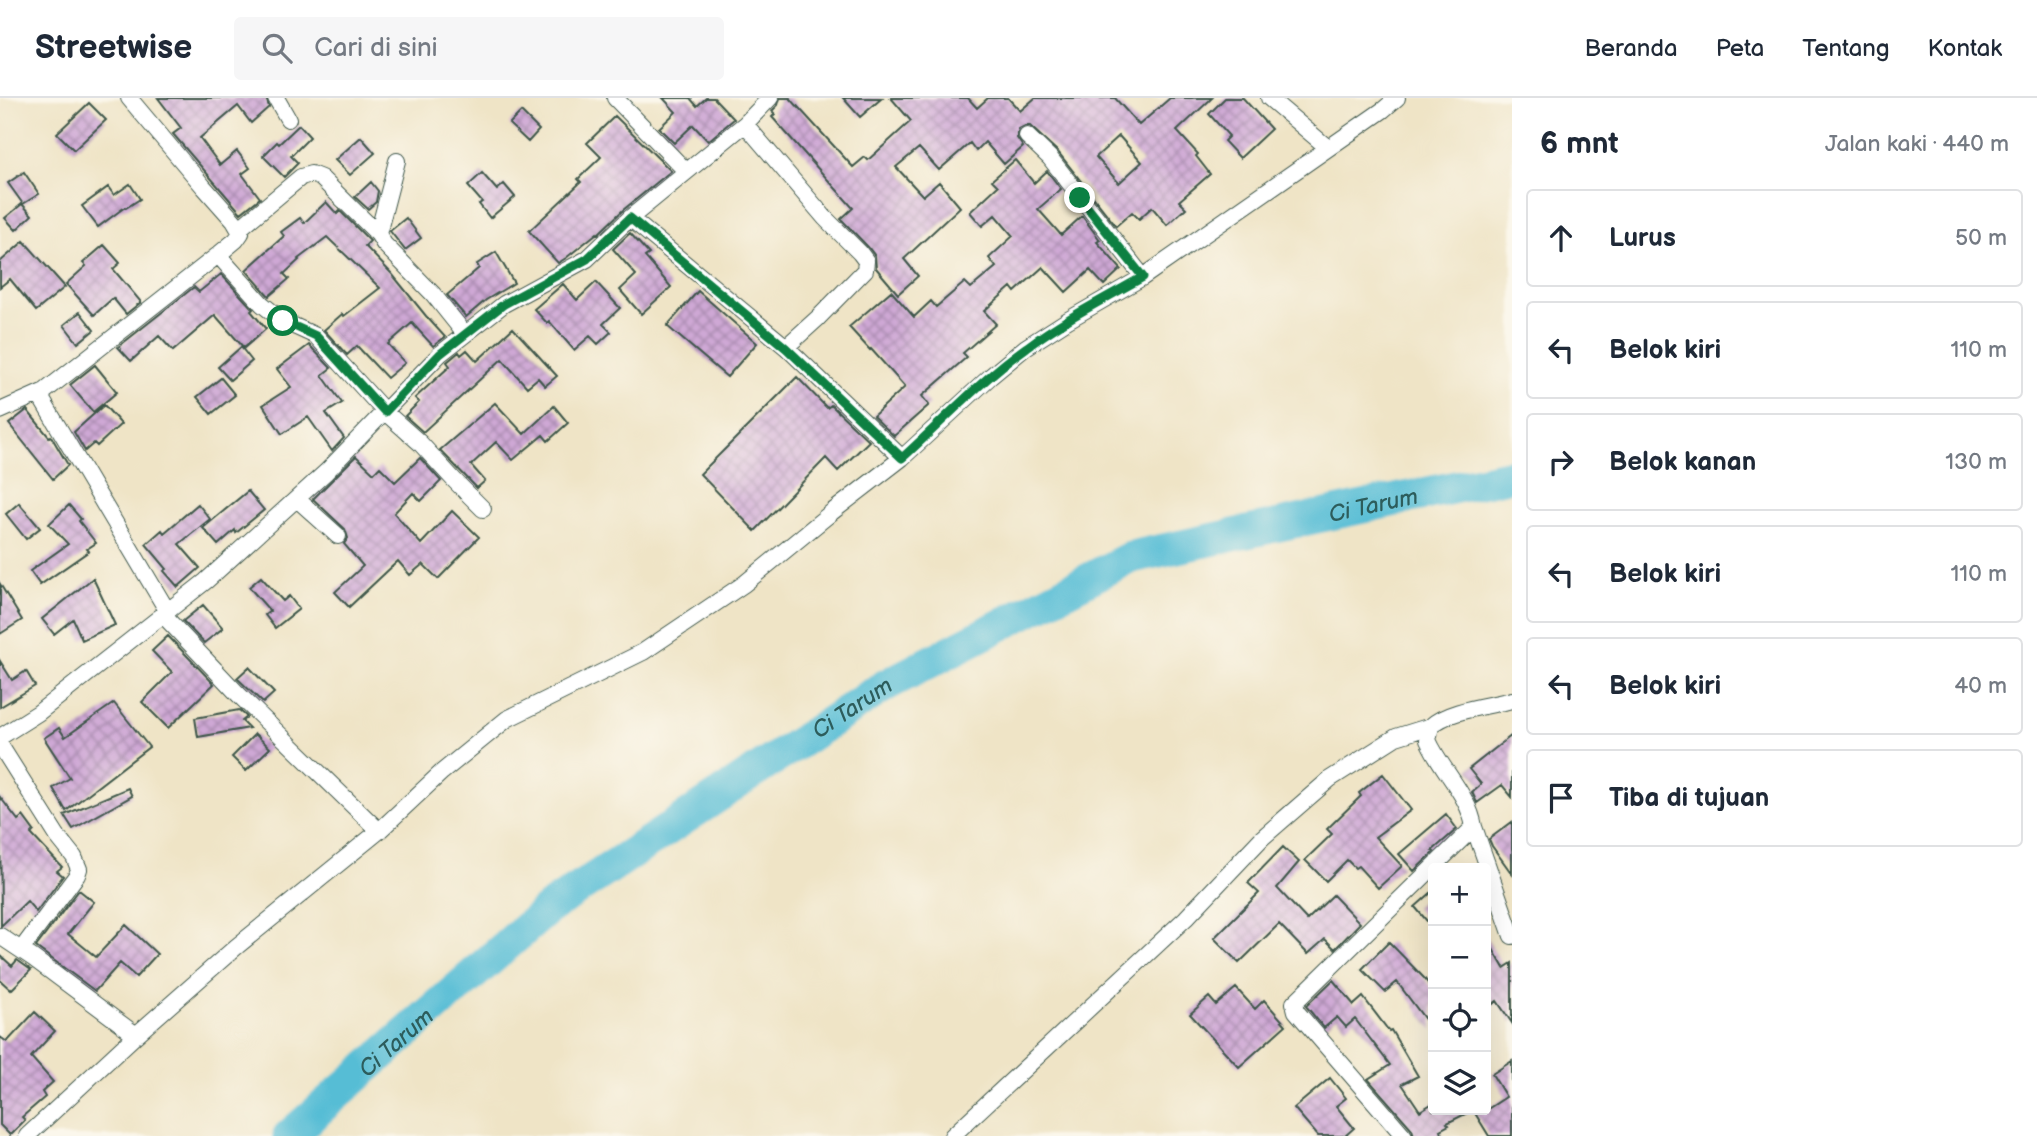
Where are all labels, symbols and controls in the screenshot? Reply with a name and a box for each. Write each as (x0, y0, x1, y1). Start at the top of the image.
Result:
search box (234, 17, 724, 80)
text: Streetwise (35, 28, 192, 68)
icon: search (258, 29, 296, 67)
text: Cari di sini (314, 33, 438, 64)
text: Beranda (1584, 34, 1678, 63)
text: Peta (1716, 34, 1764, 63)
text: Tentang (1802, 34, 1890, 63)
text: Kontak (1928, 34, 2002, 63)
text: 6 mnt (1540, 126, 1619, 162)
text: Jalan kaki · 440 m (1825, 130, 2009, 158)
route end (1064, 182, 1095, 213)
icon: ahead (1542, 219, 1580, 257)
text: Lurus (1609, 223, 1676, 254)
text: 50 m (1955, 224, 2007, 252)
route start (267, 305, 298, 336)
icon: left (1542, 331, 1580, 369)
text: Belok kiri (1609, 335, 1721, 366)
text: 110 m (1950, 336, 2007, 364)
icon: right (1542, 443, 1580, 481)
text: Belok kanan (1609, 447, 1756, 478)
text: 130 m (1945, 448, 2007, 476)
water label: Ci Tarum (1326, 483, 1421, 529)
icon: left (1542, 555, 1580, 593)
text: Belok kiri (1609, 559, 1721, 590)
text: 110 m (1950, 560, 2007, 588)
icon: left (1542, 667, 1580, 705)
text: Belok kiri (1609, 671, 1721, 702)
water label: Ci Tarum (807, 672, 898, 745)
text: 40 m (1954, 672, 2007, 700)
icon: arrive (1542, 779, 1580, 817)
text: Tiba di tujuan (1609, 783, 1769, 814)
map controls (1428, 863, 1491, 1115)
button: + (1428, 863, 1491, 926)
button: − (1428, 926, 1491, 989)
button: locate (1428, 989, 1491, 1052)
water label: Ci Tarum (353, 1003, 440, 1084)
button: layers (1428, 1052, 1491, 1115)

